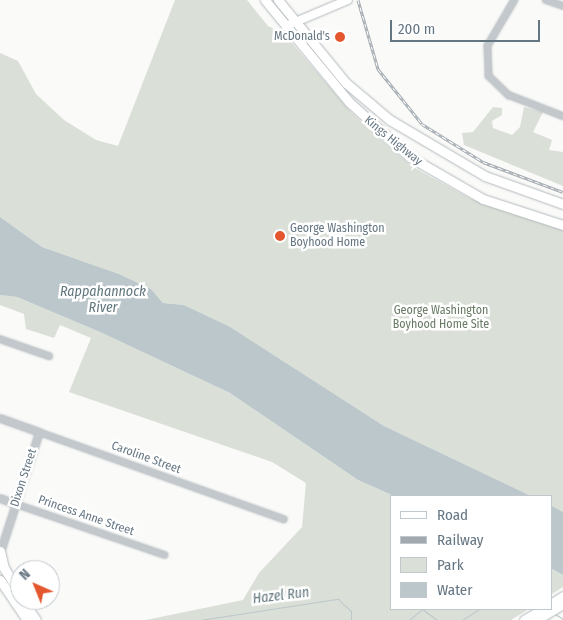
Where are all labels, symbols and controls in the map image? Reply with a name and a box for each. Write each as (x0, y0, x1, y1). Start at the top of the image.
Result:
scale bar (393, 10, 543, 42)
text: 200 m (398, 20, 435, 38)
place label: McDonald's (274, 30, 330, 44)
marker: McDonald's (334, 31, 346, 43)
street label: Kings Highway (361, 113, 425, 169)
place label: George Washington Boyhood Home (290, 222, 385, 250)
marker: George Washington Boyhood Home (274, 230, 286, 242)
water label: Rappahannock River (60, 284, 146, 316)
park label: George Washington Boyhood Home Site (393, 304, 489, 332)
street label: Caroline Street (109, 439, 183, 477)
street label: Dixon Street (8, 447, 40, 509)
street label: Princess Anne Street (36, 493, 136, 539)
legend (390, 495, 553, 610)
text: Road (437, 506, 468, 524)
text: Railway (437, 531, 484, 549)
text: Park (437, 556, 464, 574)
north arrow (10, 560, 60, 610)
text: N (16, 566, 34, 584)
text: Water (437, 581, 472, 599)
water label: Hazel Run (252, 584, 310, 608)

